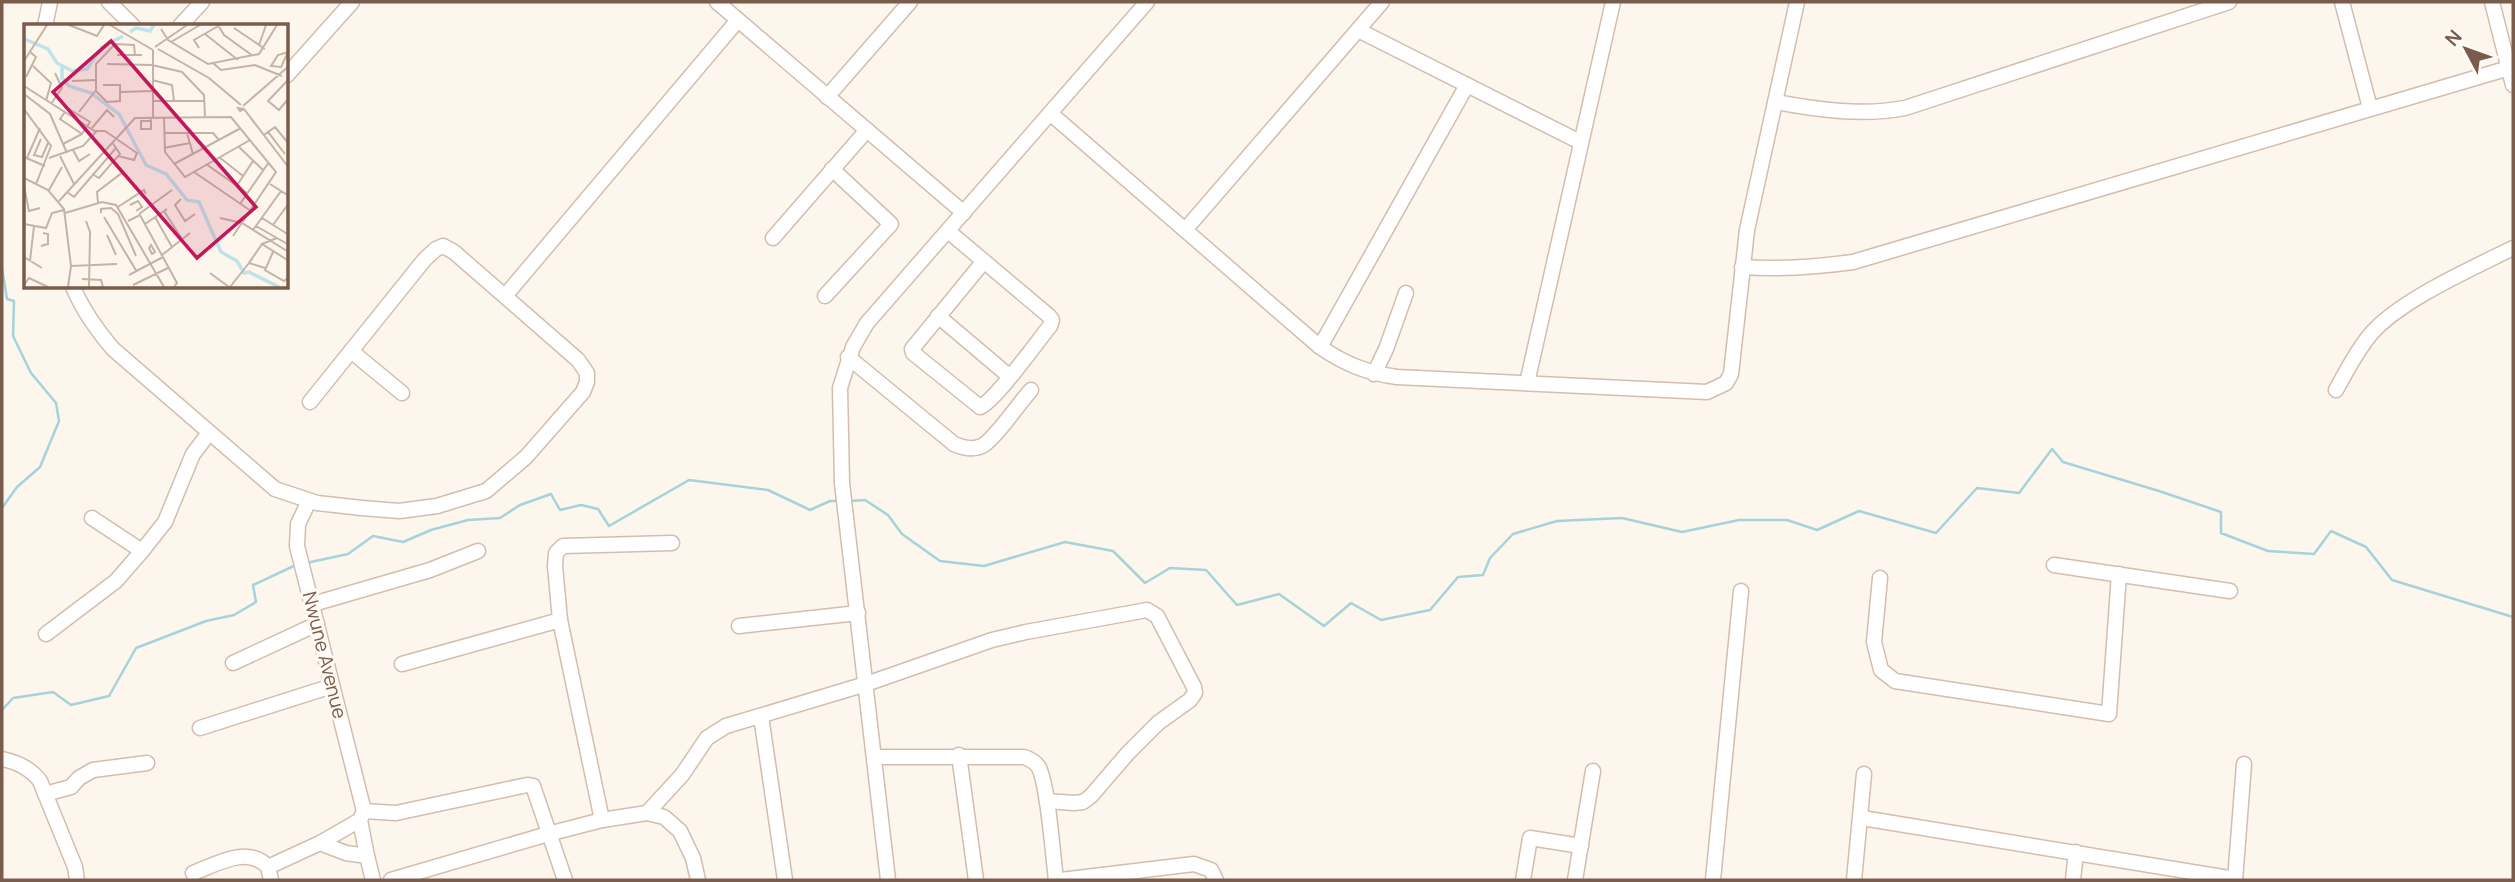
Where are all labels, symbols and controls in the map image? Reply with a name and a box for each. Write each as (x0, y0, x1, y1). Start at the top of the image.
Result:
north arrow (2431, 14, 2501, 84)
inset map (24, 24, 289, 289)
text: N (2439, 24, 2467, 52)
street label: Nwune Avenue (297, 589, 353, 721)

